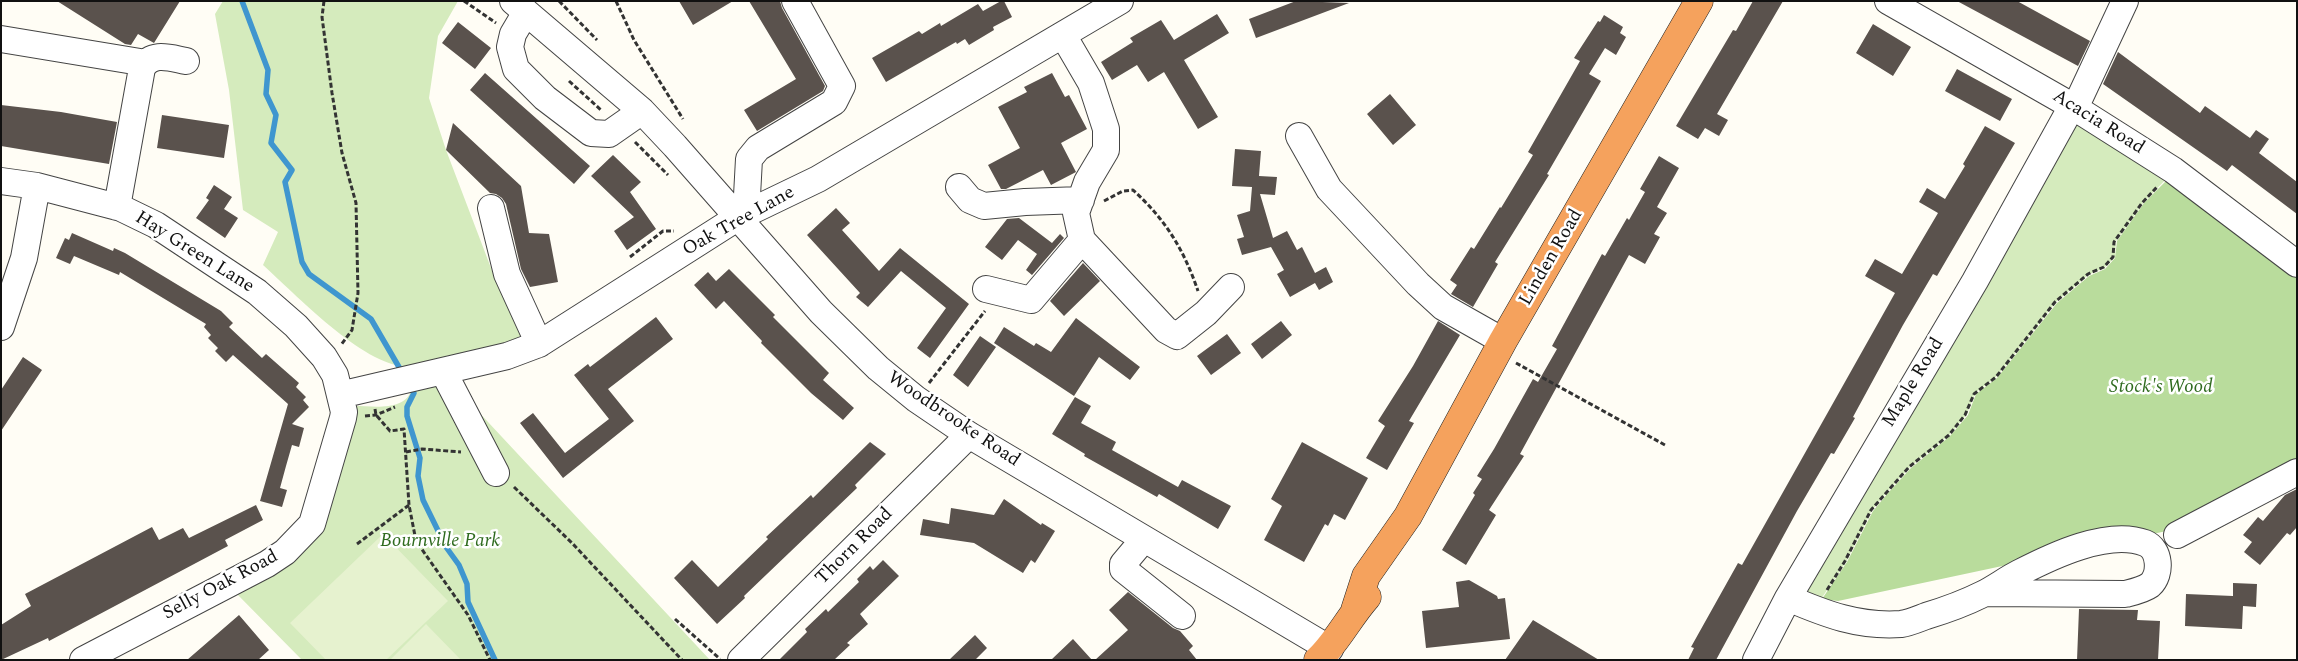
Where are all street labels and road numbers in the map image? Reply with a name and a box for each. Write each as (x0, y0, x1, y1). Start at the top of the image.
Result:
street label: Acacia Road (2048, 86, 2148, 160)
street label: Oak Tree Lane (679, 182, 799, 262)
street label: Linden Road (1515, 206, 1589, 310)
street label: Hay Green Lane (130, 207, 258, 299)
street label: Maple Road (1878, 334, 1950, 432)
street label: Woodbrooke Road (882, 367, 1024, 473)
street label: Thorn Road (811, 503, 899, 591)
street label: Selly Oak Road (159, 546, 283, 626)

